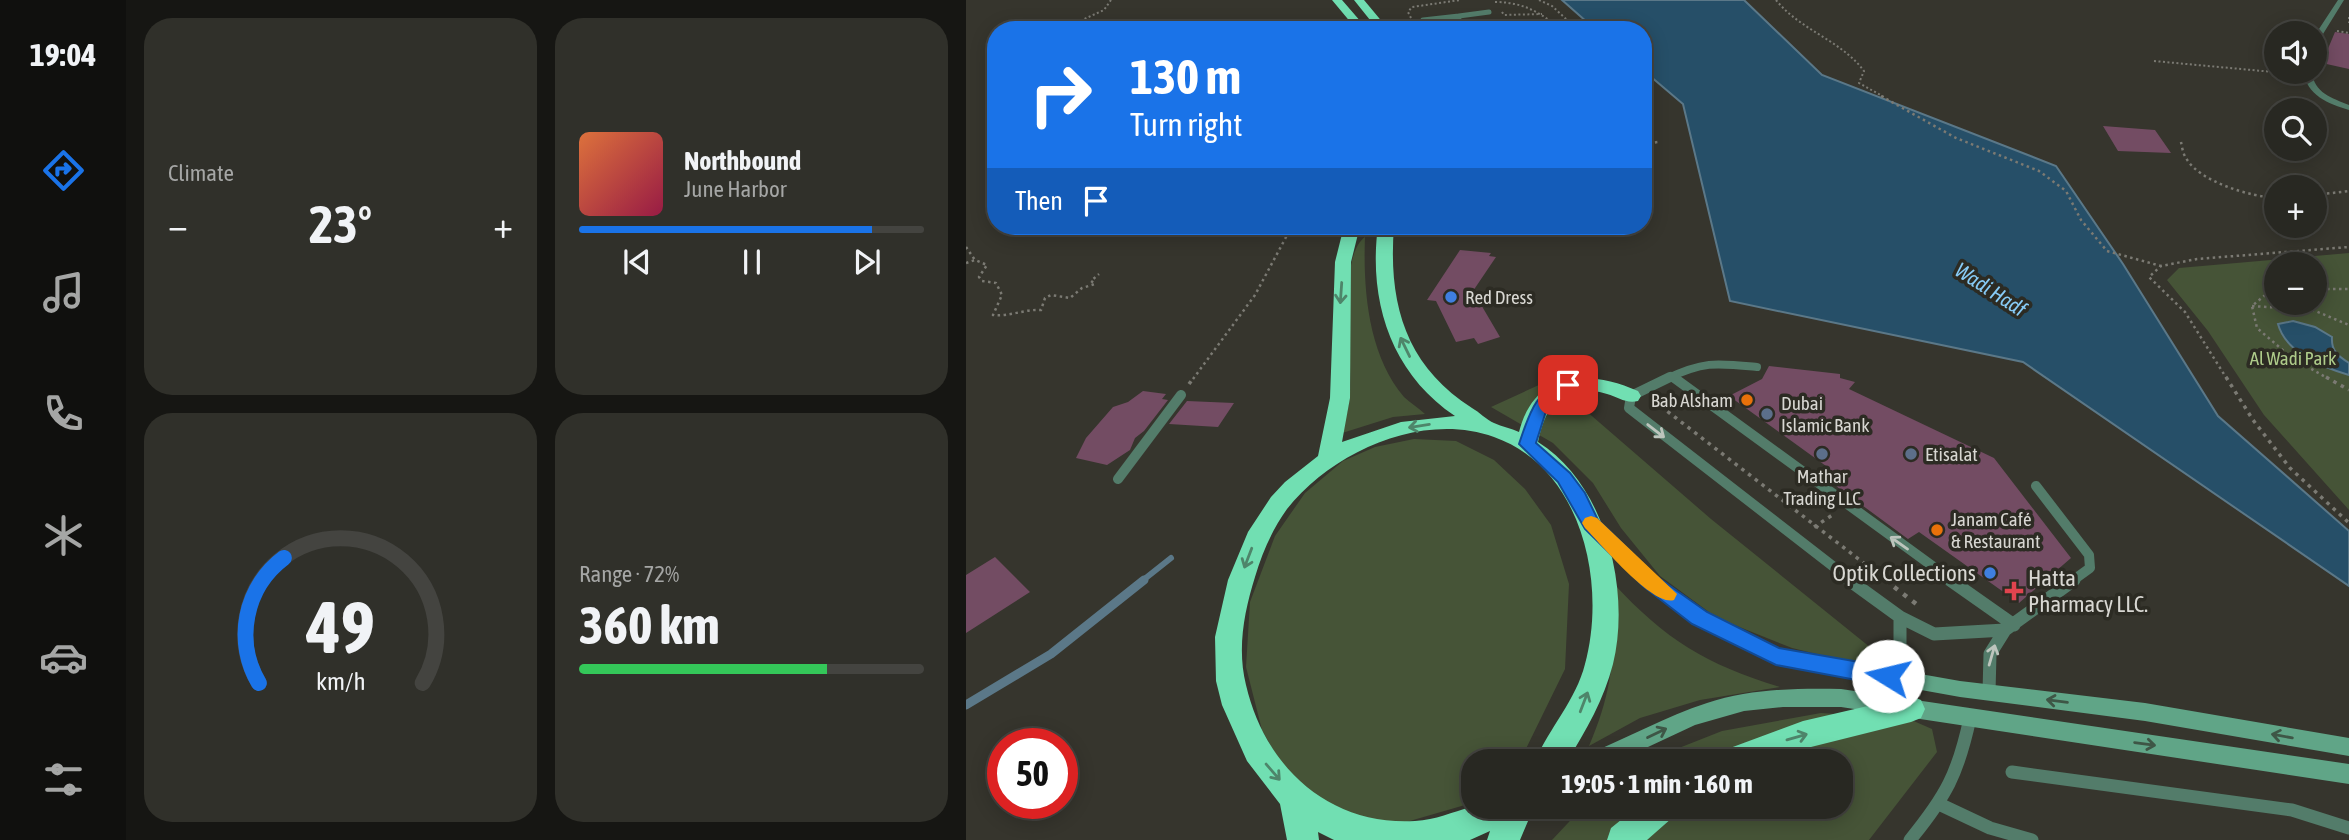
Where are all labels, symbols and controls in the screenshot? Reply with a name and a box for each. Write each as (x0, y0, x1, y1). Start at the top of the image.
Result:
map controls (2264, 21, 2327, 315)
button: sound (2264, 21, 2327, 84)
text: 19:04 (30, 36, 96, 73)
text: 130 m (1130, 48, 1241, 104)
icon: right (1015, 49, 1106, 140)
button: search (2264, 98, 2327, 161)
text: Turn right (1130, 106, 1243, 143)
icon: directions (39, 146, 88, 195)
text: Northbound (684, 146, 801, 176)
text: Climate (168, 160, 234, 186)
button: + (2264, 175, 2327, 238)
text: June Harbor (684, 176, 787, 202)
icon: arrive (1077, 182, 1115, 220)
text: Then (1015, 186, 1063, 216)
text: 23° (309, 194, 372, 254)
text: − (168, 203, 188, 246)
text: + (493, 203, 513, 246)
icon: previous (618, 243, 656, 281)
icon: pause (733, 243, 771, 281)
icon: next (848, 243, 886, 281)
button: − (2264, 252, 2327, 315)
water label: Wadi Hadf (1951, 257, 2032, 321)
icon: music (39, 268, 88, 317)
one-way arrow (1334, 281, 1347, 303)
place label: Red Dress (1465, 286, 1533, 308)
marker: Red Dress (1443, 289, 1459, 305)
one-way arrow (1397, 337, 1411, 358)
park label: Al Wadi Park (2250, 347, 2337, 369)
pin (1538, 355, 1598, 415)
icon: arrive (1549, 366, 1587, 404)
icon: phone (39, 389, 88, 438)
place label: Bab Alsham (1651, 389, 1733, 411)
marker: Bab Alsham (1739, 392, 1755, 408)
place label: Dubai Islamic Bank (1781, 392, 1870, 436)
marker: Dubai Islamic Bank (1759, 406, 1775, 422)
one-way arrow (1408, 420, 1431, 433)
one-way arrow (1646, 423, 1664, 438)
place label: Etisalat (1925, 443, 1978, 465)
marker: Mathar Trading LLC (1814, 446, 1830, 462)
marker: Etisalat (1903, 446, 1919, 462)
place label: Mathar Trading LLC (1783, 465, 1861, 509)
place label: Janam Café & Restaurant (1951, 508, 2041, 552)
icon: climate (39, 511, 88, 560)
marker: Janam Café & Restaurant (1929, 522, 1945, 538)
one-way arrow (1890, 536, 1909, 550)
one-way arrow (1241, 547, 1254, 568)
place label: Optik Collections (1833, 560, 1976, 586)
text: Range · 72% (579, 561, 679, 587)
marker: Optik Collections (1982, 565, 1998, 581)
place label: Hatta Pharmacy LLC. (2028, 565, 2148, 617)
marker: Hatta Pharmacy LLC. (2006, 583, 2022, 599)
text: 49 (305, 586, 375, 669)
text: 360 km (579, 595, 720, 655)
icon: car (39, 633, 88, 682)
position arrow (1851, 639, 1925, 713)
one-way arrow (1987, 644, 2000, 666)
text: km/h (316, 667, 365, 695)
one-way arrow (1579, 692, 1591, 714)
one-way arrow (2046, 694, 2069, 707)
one-way arrow (1646, 726, 1667, 740)
speed limit sign: 50 (987, 728, 1078, 819)
one-way arrow (2271, 729, 2294, 742)
one-way arrow (1785, 730, 1808, 743)
one-way arrow (2133, 738, 2156, 751)
icon: filters (39, 755, 88, 804)
one-way arrow (1265, 762, 1281, 780)
text: 19:05 · 1 min · 160 m (1561, 769, 1753, 799)

